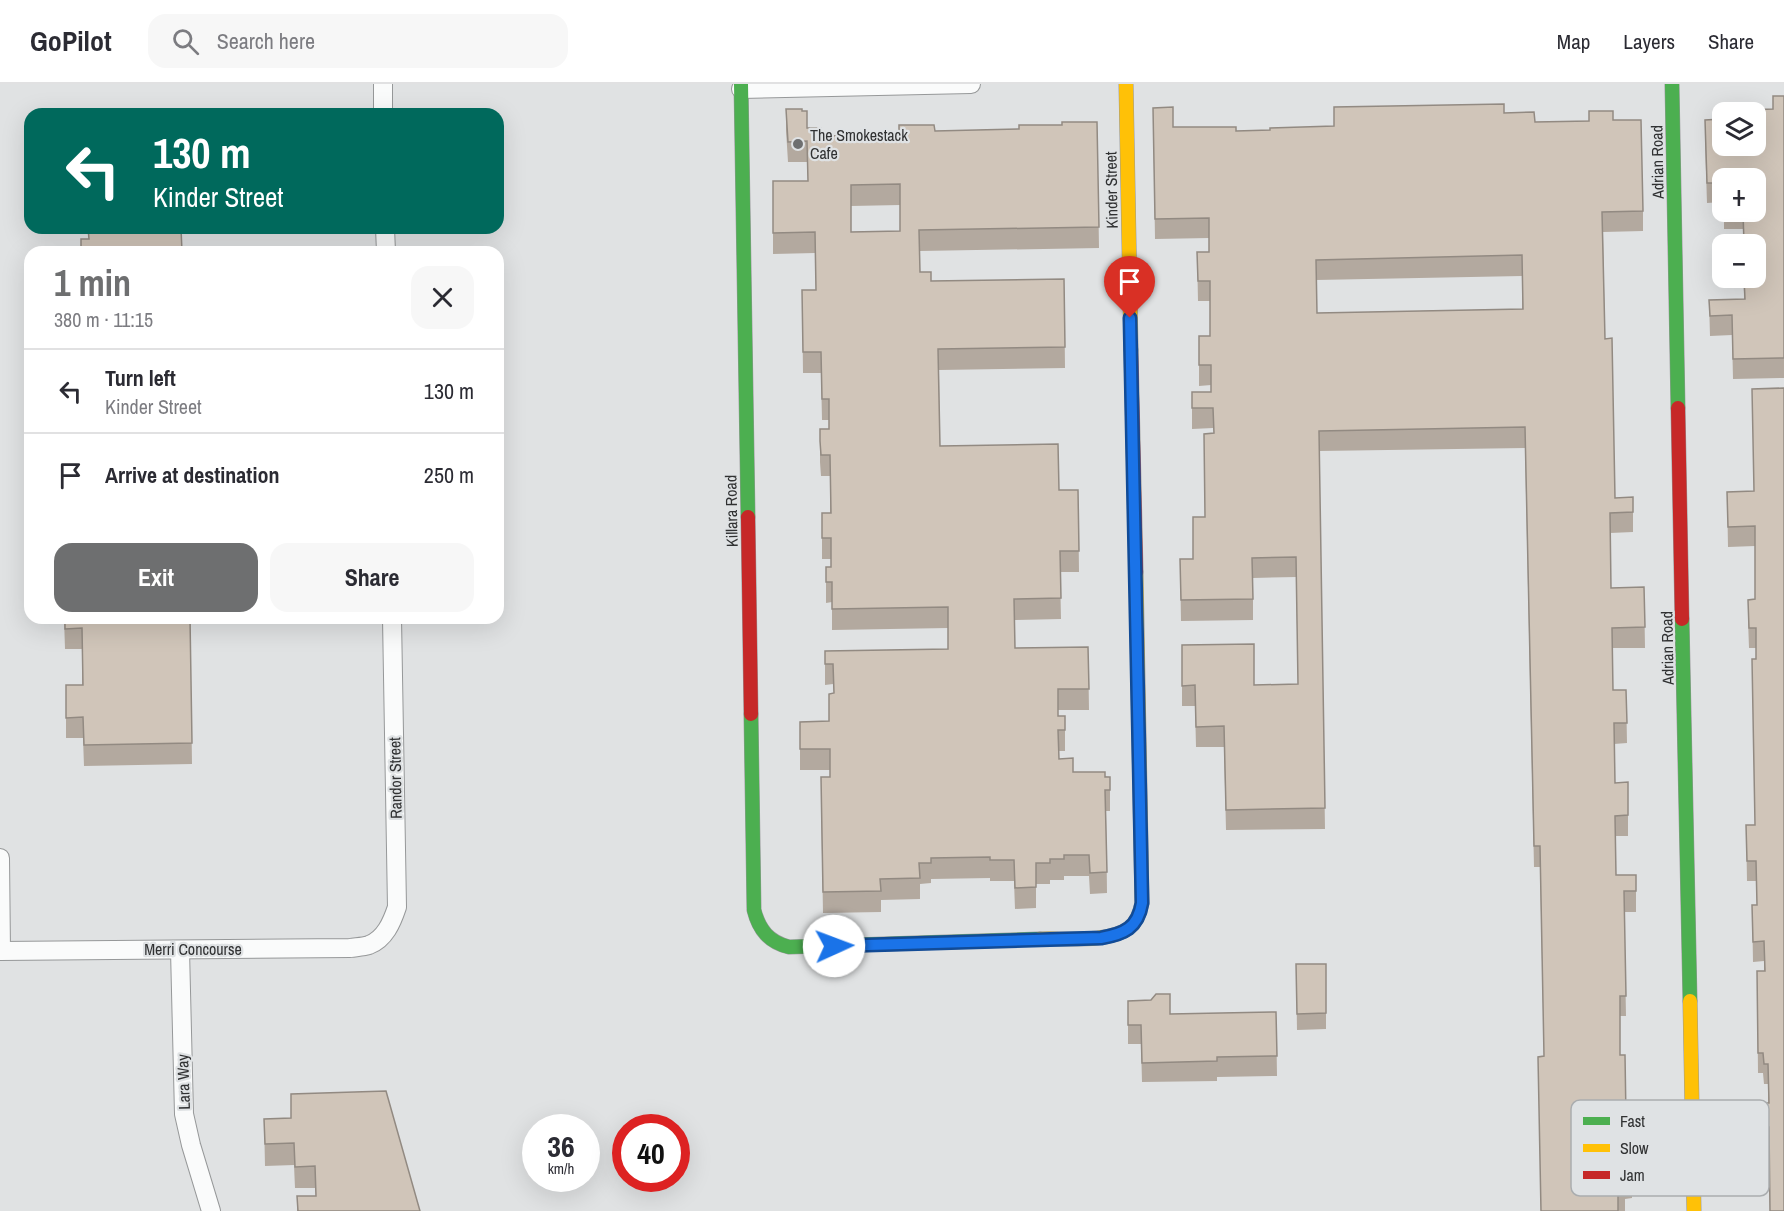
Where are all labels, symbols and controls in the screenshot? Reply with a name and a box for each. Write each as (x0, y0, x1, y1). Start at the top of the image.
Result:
search box (148, 14, 568, 68)
text: GoPilot (30, 22, 112, 60)
icon: search (169, 25, 202, 58)
text: Search here (217, 26, 315, 56)
text: Map (1557, 27, 1590, 56)
text: Layers (1623, 27, 1675, 56)
text: Share (1708, 27, 1754, 56)
map controls (1712, 102, 1766, 288)
button: layers (1712, 102, 1766, 156)
place label: The Smokestack Cafe (810, 124, 908, 164)
text: 130 m (153, 125, 251, 181)
street label: Adrian Road (1645, 125, 1669, 200)
icon: left (54, 132, 132, 210)
marker: The Smokestack Cafe (791, 137, 805, 151)
street label: Kinder Street (1099, 151, 1123, 229)
button: + (1712, 168, 1766, 222)
text: Kinder Street (153, 179, 283, 215)
button: − (1712, 234, 1766, 288)
pin (1104, 256, 1155, 318)
text: 1 min (54, 259, 131, 307)
icon: arrive (1113, 265, 1146, 298)
button: close (411, 266, 474, 329)
text: 380 m · 11:15 (54, 306, 153, 333)
text: Turn left (105, 363, 176, 393)
icon: left (54, 375, 87, 408)
text: 130 m (424, 376, 474, 406)
text: Kinder Street (105, 393, 202, 420)
icon: arrive (54, 459, 87, 492)
text: Arrive at destination (105, 460, 279, 490)
text: 250 m (424, 460, 474, 490)
street label: Killara Road (719, 475, 743, 547)
button: Exit (54, 543, 258, 612)
button: Share (270, 543, 474, 612)
street label: Adrian Road (1655, 611, 1679, 686)
street label: Randor Street (383, 737, 407, 819)
position arrow (802, 914, 866, 978)
street label: Merri Concourse (144, 938, 242, 960)
street label: Lara Way (171, 1053, 195, 1110)
legend (1571, 1100, 1769, 1196)
text: Fast (1620, 1110, 1645, 1132)
speed limit sign: 40 (612, 1114, 690, 1192)
text: 36 (547, 1126, 575, 1166)
text: Slow (1620, 1137, 1649, 1159)
text: km/h (548, 1158, 574, 1179)
text: Jam (1620, 1164, 1645, 1186)

